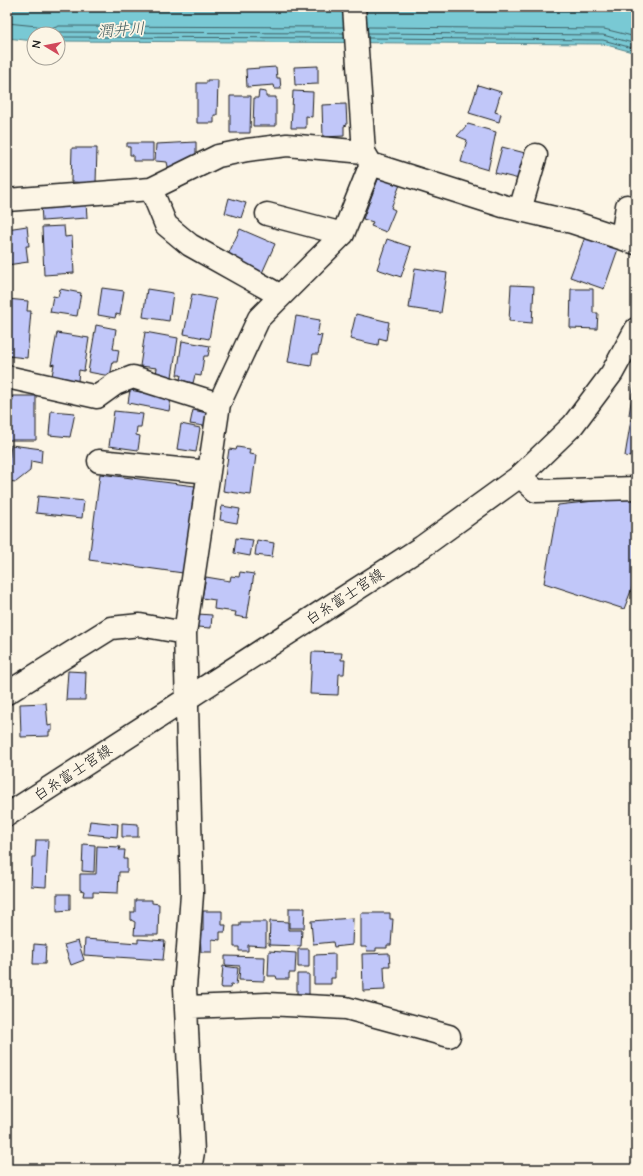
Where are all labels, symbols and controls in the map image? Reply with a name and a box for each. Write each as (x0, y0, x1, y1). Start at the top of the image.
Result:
water label: 潤井川 (96, 17, 146, 43)
north arrow (26, 26, 66, 66)
text: N (29, 40, 45, 49)
street label: 白糸富士宮線 (302, 564, 388, 630)
street label: 白糸富士宮線 (30, 740, 116, 806)

